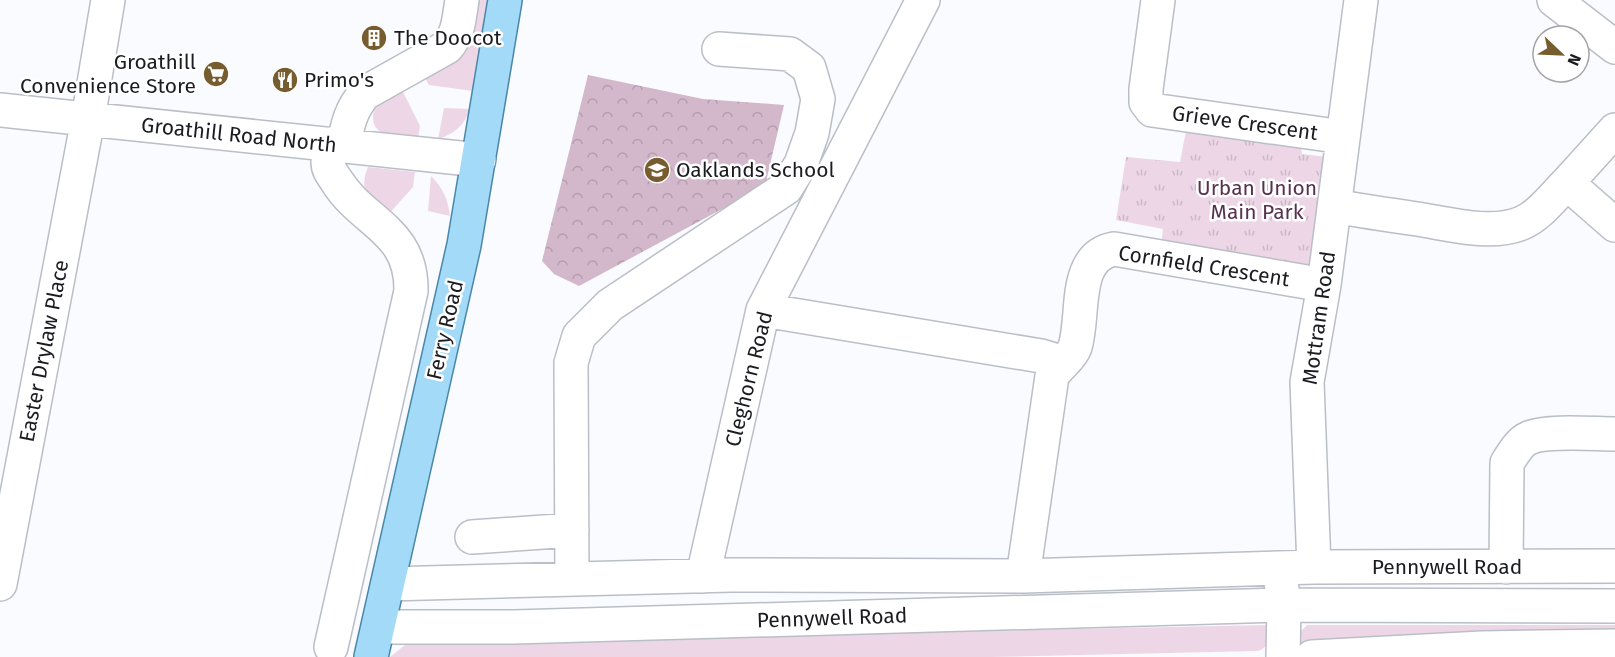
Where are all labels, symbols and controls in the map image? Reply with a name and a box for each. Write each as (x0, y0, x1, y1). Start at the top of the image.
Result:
building icon: The Doocot (359, 23, 389, 53)
north arrow (1531, 24, 1591, 84)
place label: The Doocot (394, 25, 502, 51)
place label: Groathill Convenience Store (20, 49, 196, 99)
text: N (1564, 51, 1585, 68)
supermarket icon: Groathill Convenience Store (201, 59, 231, 89)
restaurant icon: Primo's (270, 65, 300, 95)
place label: Primo's (304, 67, 374, 93)
street label: Grieve Crescent (1170, 100, 1320, 146)
street label: Groathill Road North (140, 112, 338, 158)
school or university icon: Oaklands School (642, 155, 672, 185)
place label: Oaklands School (676, 157, 835, 183)
park label: Urban Union Main Park (1197, 175, 1317, 225)
street label: Cornfield Crescent (1117, 240, 1292, 292)
street label: Mottram Road (1297, 250, 1341, 386)
street label: Easter Drylaw Place (14, 258, 74, 444)
street label: Ferry Road (421, 278, 469, 382)
street label: Cleghorn Road (720, 308, 778, 450)
street label: Pennywell Road (1372, 554, 1522, 580)
street label: Pennywell Road (756, 602, 908, 634)

